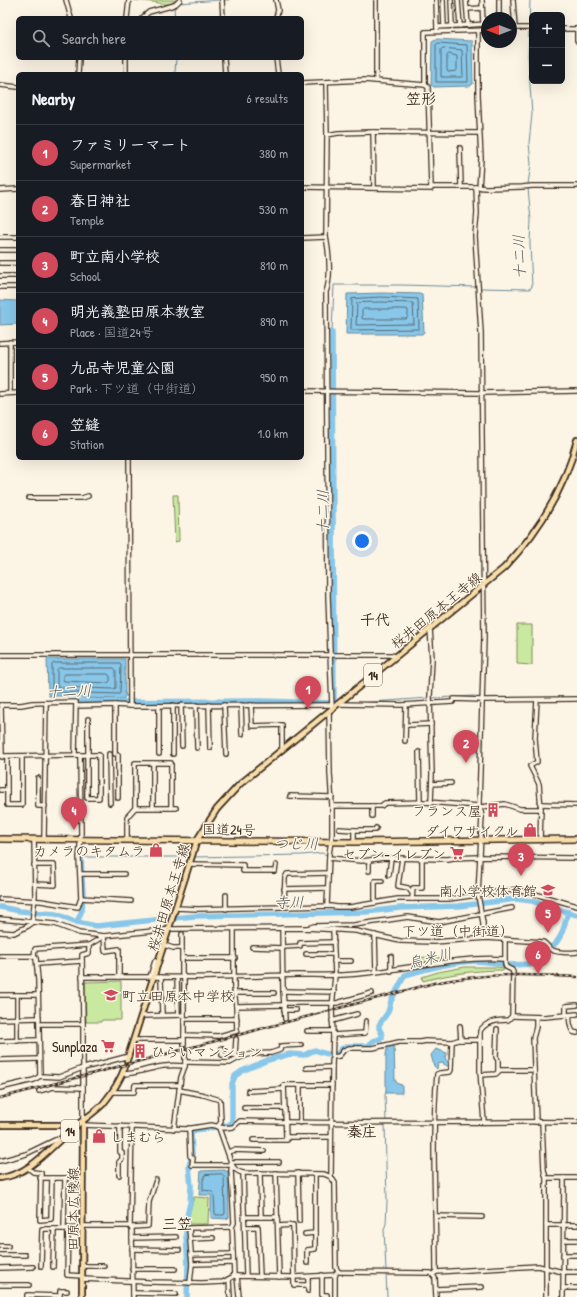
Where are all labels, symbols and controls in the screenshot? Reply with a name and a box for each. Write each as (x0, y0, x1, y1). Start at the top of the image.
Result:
north arrow (481, 12, 517, 48)
map controls (529, 12, 565, 84)
button: + (529, 12, 565, 48)
search box (16, 16, 304, 60)
icon: search (30, 27, 52, 49)
text: Search here (62, 28, 126, 49)
button: − (529, 48, 565, 84)
text: Nearby (32, 87, 75, 110)
district label: 笠形 (406, 88, 436, 109)
text: 6 results (247, 89, 288, 107)
text: ファミリーマート (70, 134, 191, 155)
text: 1 (43, 144, 47, 162)
text: 380 m (259, 144, 288, 162)
text: Supermarket (70, 155, 131, 173)
text: 春日神社 (70, 190, 130, 211)
text: 2 (42, 200, 48, 218)
text: 530 m (259, 200, 288, 218)
text: Temple (70, 211, 104, 229)
water label: 十二川 (508, 234, 530, 280)
text: 町立南小学校 (70, 246, 160, 267)
text: 3 (42, 256, 48, 274)
text: 810 m (260, 256, 288, 274)
text: School (70, 267, 100, 285)
text: 明光義塾田原本教室 (70, 301, 205, 322)
text: 4 (43, 312, 47, 330)
text: 890 m (260, 312, 288, 330)
text: Place · 国道24号 (70, 323, 154, 341)
text: 九品寺児童公園 (70, 357, 175, 378)
text: 5 (42, 368, 48, 386)
text: 950 m (260, 368, 288, 386)
text: Park · 下ツ道（中街道） (70, 379, 204, 397)
text: 笠縫 (70, 414, 100, 435)
text: 6 (42, 424, 48, 442)
text: 1.0 km (257, 424, 288, 442)
text: Station (70, 435, 104, 453)
water label: 十二川 (312, 489, 333, 535)
your location (352, 531, 372, 551)
street label: 桜井田原本王寺線 (387, 567, 485, 653)
district label: 千代 (360, 609, 390, 630)
road number: 14 (364, 664, 382, 686)
pin: 1 (295, 676, 321, 709)
water label: 十二川 (46, 680, 92, 702)
pin: 2 (453, 730, 479, 763)
pin: 4 (61, 797, 87, 830)
place label: フランス屋 (412, 801, 482, 820)
building icon: フランス屋 (485, 802, 501, 818)
street label: 国道24号 (202, 819, 256, 839)
place label: ダイワサイクル (425, 821, 519, 840)
shop icon: ダイワサイクル (522, 822, 538, 838)
water label: つじ川 (273, 833, 319, 854)
place label: カメラのキタムラ (33, 841, 145, 860)
street label: 桜井田原本王寺線 (143, 841, 193, 953)
shop icon: カメラのキタムラ (148, 842, 164, 858)
pin: 3 (508, 843, 534, 876)
place label: セブン-イレブン (342, 844, 446, 863)
supermarket icon: セブン-イレブン (449, 845, 465, 861)
place label: 南小学校体育館 (439, 881, 537, 900)
school or university icon: 南小学校体育館 (540, 882, 556, 898)
water label: 寺川 (274, 891, 304, 913)
pin: 5 (535, 900, 561, 933)
street label: 下ツ道（中街道） (402, 921, 514, 940)
pin: 6 (525, 941, 551, 974)
water label: 烏米川 (406, 942, 454, 974)
place label: 町立田原本中学校 (122, 986, 234, 1005)
school or university icon: 町立田原本中学校 (103, 987, 119, 1003)
place label: Sunplaza (52, 1037, 98, 1057)
supermarket icon: Sunplaza (100, 1038, 116, 1054)
place label: ひらいマンション (151, 1042, 262, 1061)
building icon: ひらいマンション (132, 1043, 148, 1059)
road number: 14 (61, 1120, 79, 1142)
district label: 秦庄 (347, 1121, 377, 1142)
place label: しまむら (110, 1127, 166, 1146)
shop icon: しまむら (91, 1128, 107, 1144)
street label: 田原本広陵線 (63, 1167, 82, 1251)
district label: 三笠 (162, 1213, 192, 1234)

